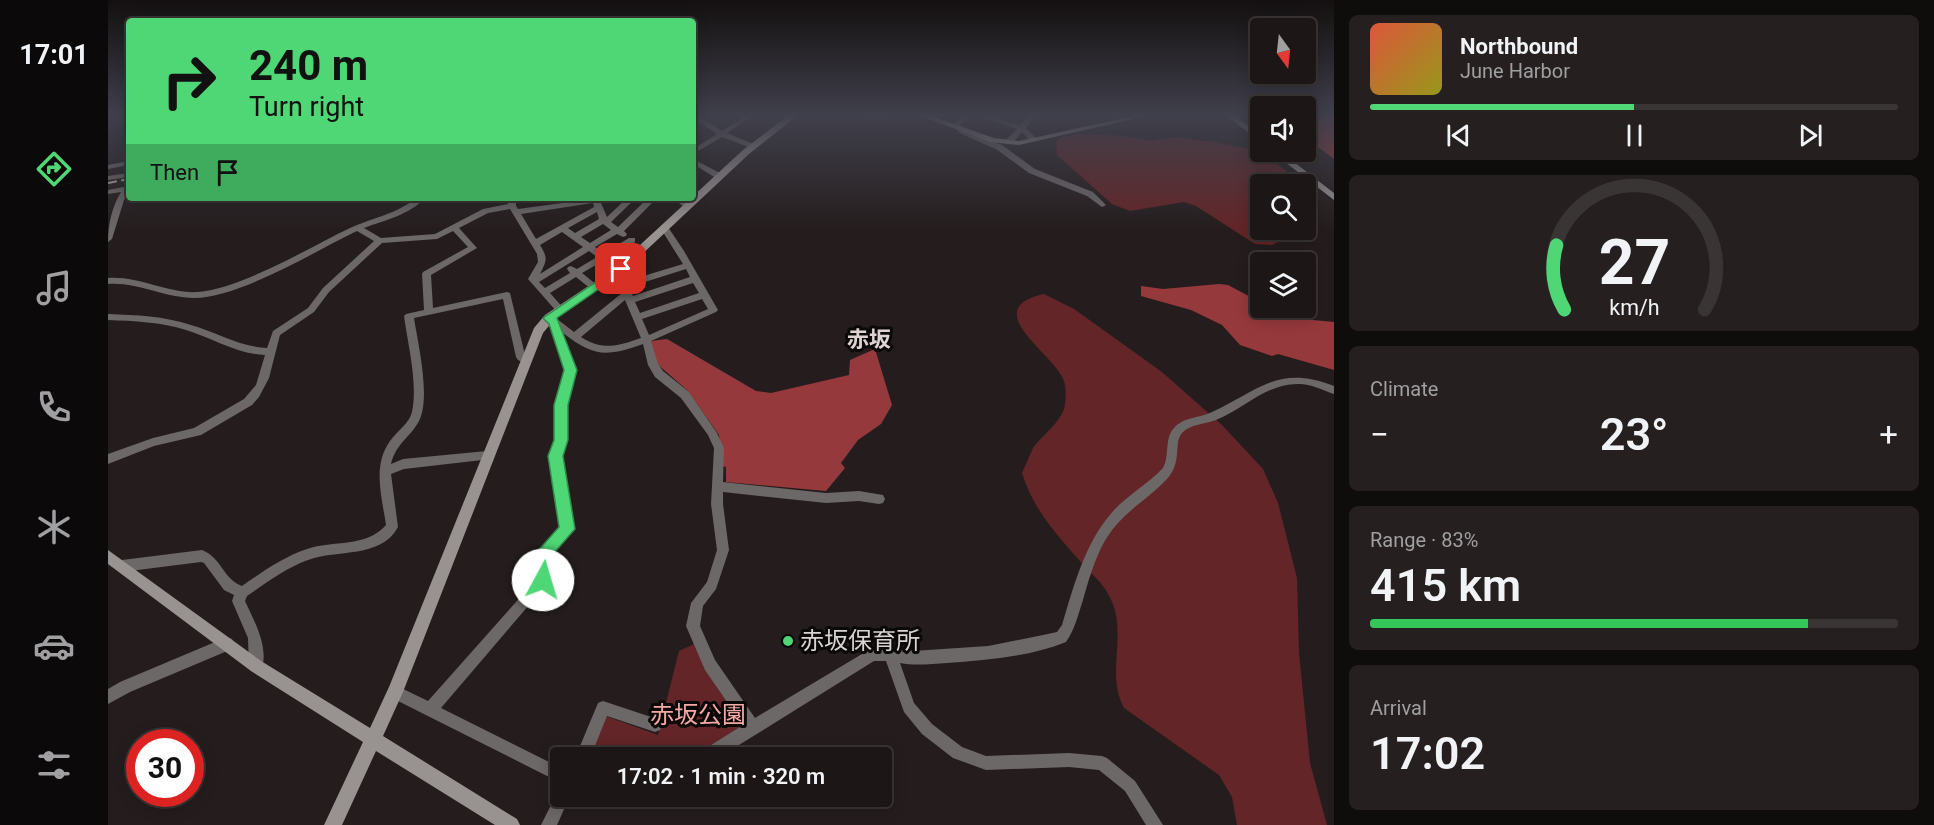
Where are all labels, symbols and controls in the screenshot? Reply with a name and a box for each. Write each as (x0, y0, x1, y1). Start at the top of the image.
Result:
north arrow (1250, 18, 1316, 84)
map controls (1250, 18, 1316, 318)
text: Northbound (1460, 34, 1578, 59)
text: 17:01 (19, 39, 89, 71)
text: 240 m (249, 41, 368, 90)
icon: right (150, 42, 228, 120)
text: June Harbor (1460, 59, 1570, 83)
text: Turn right (249, 91, 364, 123)
button: sound (1250, 96, 1316, 162)
icon: previous (1442, 119, 1475, 152)
icon: pause (1618, 119, 1651, 152)
icon: next (1794, 119, 1827, 152)
icon: directions (33, 148, 75, 190)
icon: arrive (211, 156, 244, 189)
text: Then (150, 160, 199, 185)
button: search (1250, 174, 1316, 240)
text: 27 (1598, 226, 1670, 299)
pin (595, 243, 646, 294)
icon: arrive (604, 252, 637, 285)
button: layers (1250, 252, 1316, 318)
icon: music (33, 267, 75, 309)
text: km/h (1609, 295, 1659, 320)
district label: 赤坂 (847, 327, 891, 352)
text: Climate (1370, 377, 1438, 401)
icon: phone (33, 386, 75, 428)
text: 23° (1600, 408, 1668, 461)
text: − (1370, 415, 1389, 454)
text: + (1879, 415, 1898, 454)
icon: climate (33, 506, 75, 548)
text: Range · 83% (1370, 528, 1478, 552)
position arrow (511, 548, 575, 612)
text: 415 km (1370, 559, 1521, 612)
icon: car (33, 625, 75, 667)
place label: 赤坂保育所 (800, 627, 920, 655)
marker: 赤坂保育所 (781, 634, 795, 648)
text: Arrival (1370, 696, 1427, 720)
park label: 赤坂公園 (650, 701, 746, 729)
text: 17:02 (1370, 727, 1485, 780)
speed limit sign: 30 (126, 729, 204, 807)
icon: filters (33, 744, 75, 786)
text: 17:02 · 1 min · 320 m (617, 764, 825, 789)

